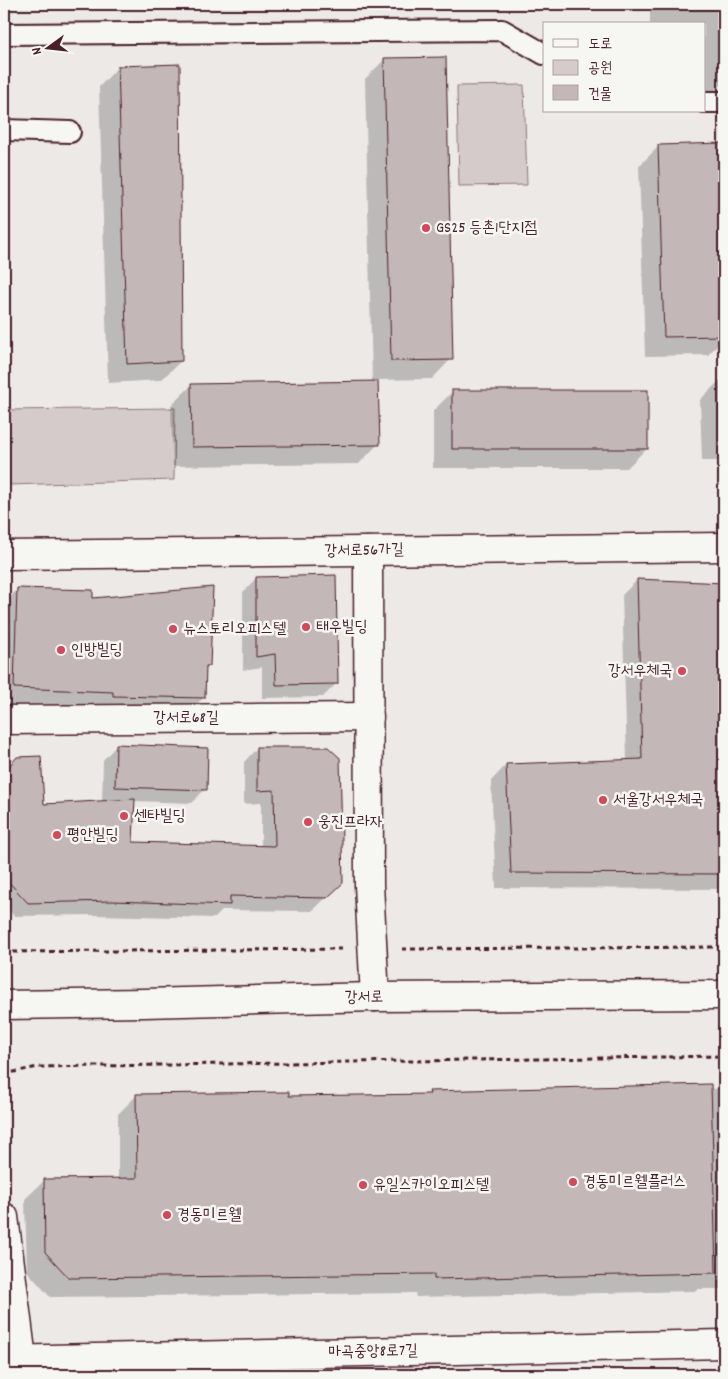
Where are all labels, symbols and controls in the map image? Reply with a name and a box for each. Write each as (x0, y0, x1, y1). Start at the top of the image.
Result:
north arrow (22, 22, 72, 72)
legend (543, 22, 706, 112)
text: 도로 (588, 34, 612, 56)
text: N (27, 45, 48, 57)
text: 공원 (588, 58, 612, 80)
text: 건물 (588, 84, 612, 106)
place label: GS25 등촌1단지점 (436, 217, 537, 240)
marker: GS25 등촌1단지점 (420, 222, 432, 234)
street label: 강서로56가길 (324, 539, 404, 563)
place label: 태우빌딩 (316, 616, 368, 639)
place label: 뉴스토리오피스텔 (183, 618, 286, 641)
marker: 태우빌딩 (300, 621, 312, 633)
marker: 뉴스토리오피스텔 (167, 623, 179, 635)
place label: 인방빌딩 (71, 639, 123, 662)
marker: 인방빌딩 (55, 644, 67, 656)
place label: 강서우체국 (608, 660, 672, 683)
marker: 강서우체국 (676, 665, 688, 677)
street label: 강서로68길 (153, 707, 219, 730)
place label: 서울강서우체국 (613, 789, 703, 812)
marker: 서울강서우체국 (597, 794, 609, 806)
place label: 센타빌딩 (134, 805, 186, 828)
marker: 센타빌딩 (118, 810, 130, 822)
place label: 웅진프라자 (318, 811, 383, 834)
marker: 웅진프라자 (302, 816, 314, 828)
place label: 평안빌딩 (67, 824, 119, 847)
marker: 평안빌딩 (51, 829, 63, 841)
street label: 강서로 (344, 986, 384, 1010)
place label: 경동미르웰플러스 (583, 1171, 686, 1194)
place label: 유일스카이오피스텔 (373, 1174, 489, 1197)
marker: 경동미르웰플러스 (567, 1176, 579, 1188)
marker: 유일스카이오피스텔 (357, 1179, 369, 1191)
place label: 경동미르웰 (177, 1204, 242, 1227)
marker: 경동미르웰 (161, 1209, 173, 1221)
street label: 마곡중앙8로7길 (328, 1340, 418, 1364)

